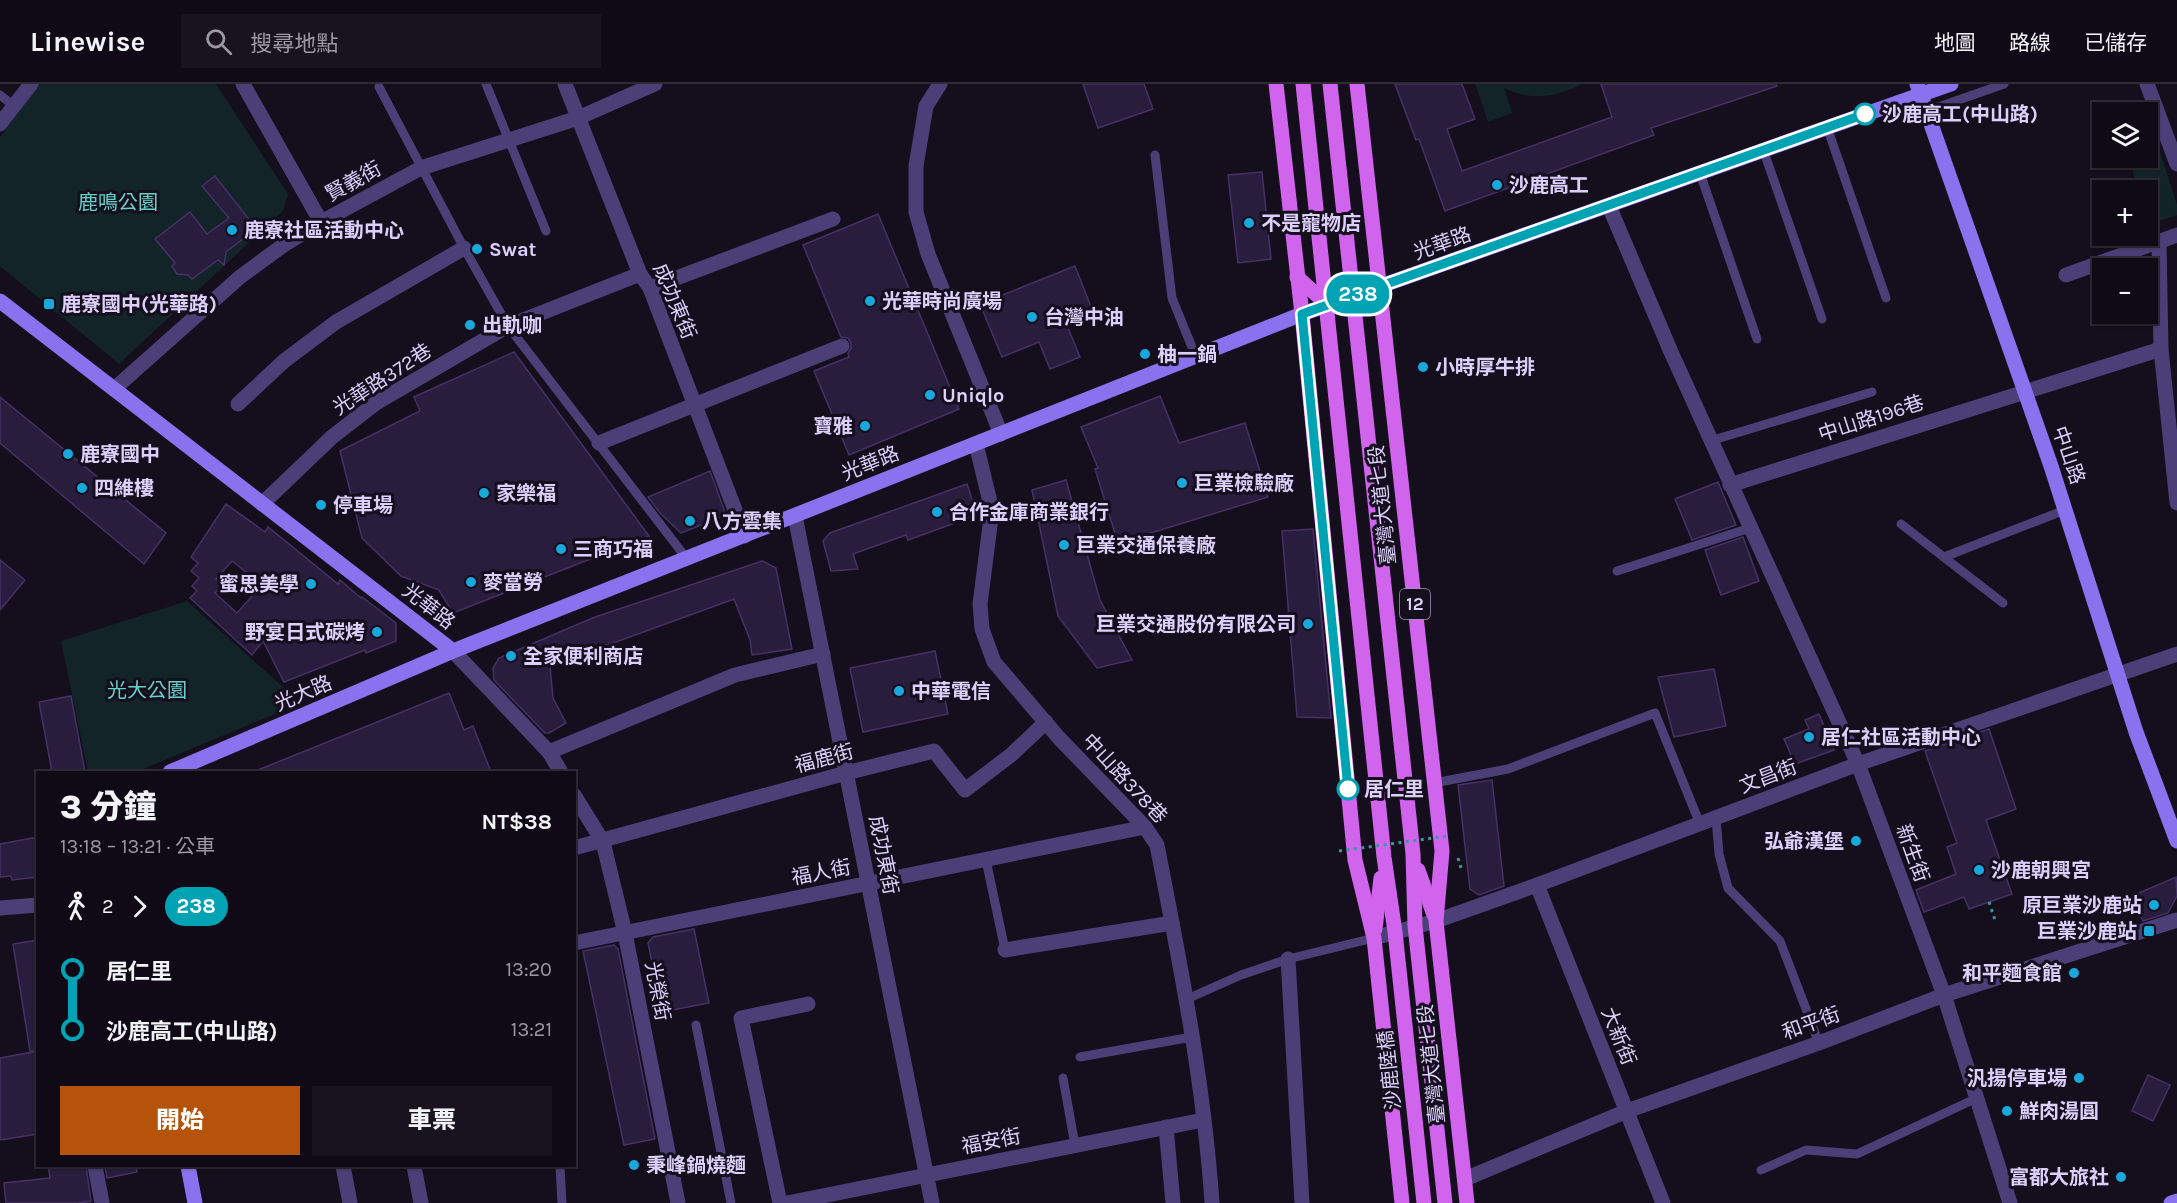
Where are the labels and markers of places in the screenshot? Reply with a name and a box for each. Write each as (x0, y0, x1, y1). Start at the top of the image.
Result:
marker: 沙鹿高工(中山路) (1854, 103, 1876, 125)
place label: 沙鹿高工(中山路) (1882, 103, 2038, 126)
place label: 沙鹿高工 (1509, 174, 1589, 197)
marker: 沙鹿高工 (1490, 178, 1504, 192)
place label: 不是寵物店 (1261, 212, 1361, 235)
marker: 不是寵物店 (1242, 216, 1256, 230)
place label: 鹿寮社區活動中心 (244, 219, 404, 242)
marker: 鹿寮社區活動中心 (225, 223, 239, 237)
place label: Swat (489, 238, 537, 261)
marker: Swat (470, 242, 484, 256)
place label: 光華時尚廣場 (882, 290, 1002, 313)
place label: 鹿寮國中(光華路) (61, 293, 217, 316)
marker: 光華時尚廣場 (863, 294, 877, 308)
marker: 鹿寮國中(光華路) (42, 297, 56, 311)
place label: 台灣中油 (1044, 306, 1124, 329)
marker: 台灣中油 (1025, 310, 1039, 324)
place label: 出軌咖 (482, 314, 542, 337)
marker: 出軌咖 (463, 318, 477, 332)
place label: 柚一鍋 (1157, 343, 1217, 366)
marker: 柚一鍋 (1138, 347, 1152, 361)
place label: 小時厚牛排 (1435, 356, 1535, 379)
marker: 小時厚牛排 (1416, 360, 1430, 374)
place label: Uniqlo (942, 384, 1004, 407)
marker: Uniqlo (923, 388, 937, 402)
place label: 寶雅 (813, 415, 853, 438)
marker: 寶雅 (858, 419, 872, 433)
place label: 鹿寮國中 (80, 443, 160, 466)
marker: 鹿寮國中 (61, 447, 75, 461)
place label: 巨業檢驗廠 (1194, 472, 1294, 495)
marker: 巨業檢驗廠 (1175, 476, 1189, 490)
place label: 四維樓 (94, 477, 154, 500)
marker: 四維樓 (75, 481, 89, 495)
place label: 家樂福 (496, 482, 556, 505)
marker: 家樂福 (477, 486, 491, 500)
place label: 停車場 (333, 494, 393, 517)
marker: 停車場 (314, 498, 328, 512)
place label: 合作金庫商業銀行 (949, 501, 1109, 524)
marker: 合作金庫商業銀行 (930, 505, 944, 519)
place label: 八方雲集 (702, 510, 782, 533)
marker: 八方雲集 (683, 514, 697, 528)
place label: 巨業交通保養廠 (1076, 534, 1216, 557)
place label: 三商巧福 (573, 538, 653, 561)
marker: 巨業交通保養廠 (1057, 538, 1071, 552)
marker: 三商巧福 (554, 542, 568, 556)
place label: 麥當勞 (483, 571, 543, 594)
place label: 蜜思美學 (219, 573, 299, 596)
marker: 麥當勞 (464, 575, 478, 589)
marker: 蜜思美學 (304, 577, 318, 591)
place label: 巨業交通股份有限公司 (1096, 613, 1296, 636)
marker: 巨業交通股份有限公司 (1301, 617, 1315, 631)
place label: 野宴日式碳烤 (245, 621, 365, 644)
marker: 野宴日式碳烤 (370, 625, 384, 639)
place label: 全家便利商店 (523, 645, 643, 668)
marker: 全家便利商店 (504, 649, 518, 663)
place label: 中華電信 (911, 680, 991, 703)
marker: 中華電信 (892, 684, 906, 698)
place label: 居仁社區活動中心 (1821, 726, 1981, 749)
marker: 居仁社區活動中心 (1802, 730, 1816, 744)
marker: 居仁里 (1337, 778, 1359, 800)
place label: 居仁里 (1364, 778, 1424, 801)
place label: 弘爺漢堡 (1764, 830, 1844, 853)
marker: 弘爺漢堡 (1849, 834, 1863, 848)
place label: 沙鹿朝興宮 (1991, 859, 2091, 882)
marker: 沙鹿朝興宮 (1972, 863, 1986, 877)
place label: 原巨業沙鹿站 (2022, 894, 2142, 917)
marker: 原巨業沙鹿站 (2147, 898, 2161, 912)
place label: 巨業沙鹿站 (2037, 920, 2137, 943)
marker: 巨業沙鹿站 (2142, 924, 2156, 938)
place label: 和平麵食館 (1962, 962, 2062, 985)
marker: 和平麵食館 (2067, 966, 2081, 980)
place label: 汎揚停車場 (1967, 1067, 2067, 1090)
marker: 汎揚停車場 (2072, 1071, 2086, 1085)
place label: 鮮肉湯圓 (2019, 1100, 2099, 1123)
marker: 鮮肉湯圓 (2000, 1104, 2014, 1118)
place label: 秉峰鍋燒麵 (646, 1154, 746, 1177)
marker: 秉峰鍋燒麵 (627, 1158, 641, 1172)
place label: 富都大旅社 (2009, 1166, 2109, 1189)
marker: 富都大旅社 (2114, 1170, 2128, 1184)

